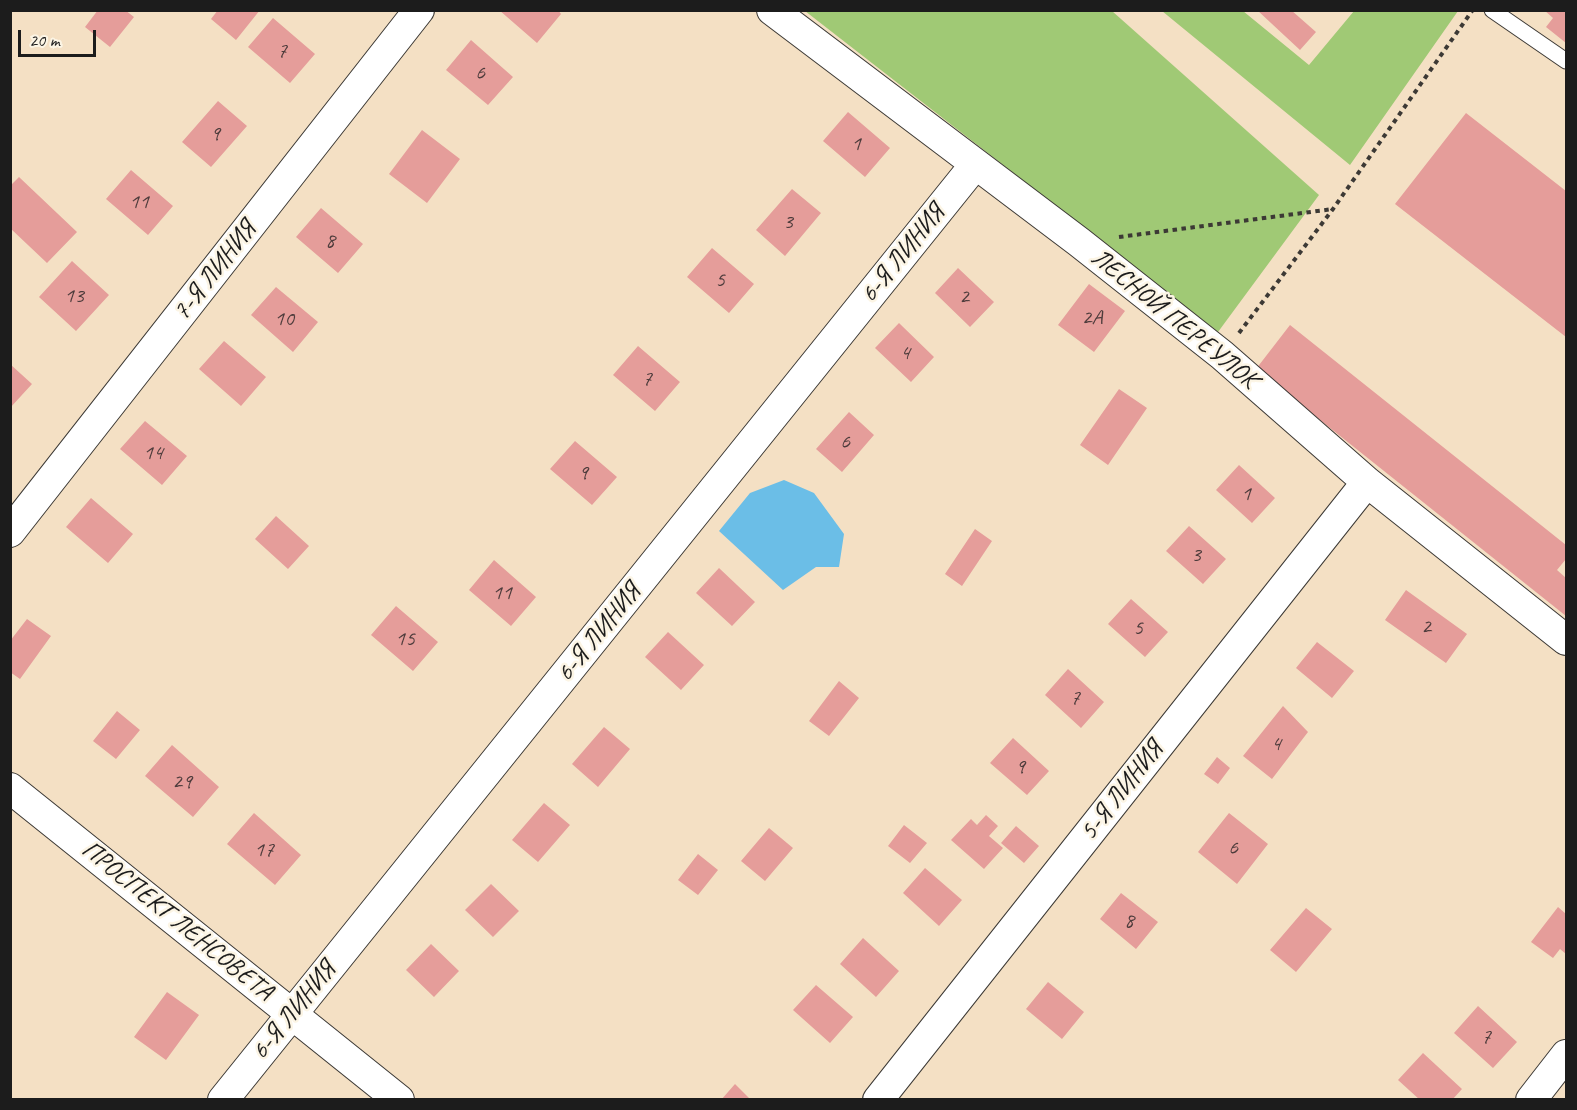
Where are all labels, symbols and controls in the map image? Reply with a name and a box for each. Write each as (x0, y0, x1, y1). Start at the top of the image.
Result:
scale bar (21, 18, 99, 56)
text: 20 m (29, 29, 60, 51)
house number: 7 (277, 38, 287, 64)
house number: 6 (475, 60, 485, 86)
house number: 9 (210, 121, 220, 147)
house number: 1 (851, 131, 861, 157)
house number: 11 (129, 189, 149, 215)
street label: 6-Я ЛИНИЯ (854, 199, 952, 309)
house number: 3 (783, 209, 793, 235)
street label: 7-Я ЛИНИЯ (167, 215, 263, 327)
house number: 8 (325, 228, 335, 254)
street label: ЛЕСНОЙ ПЕРЕУЛОК (1084, 242, 1264, 396)
house number: 5 (715, 267, 725, 293)
house number: 13 (64, 283, 84, 309)
house number: 2 (959, 284, 969, 310)
house number: 2А (1082, 305, 1102, 331)
house number: 10 (274, 306, 294, 332)
house number: 4 (900, 340, 910, 366)
house number: 7 (642, 366, 652, 392)
house number: 6 (840, 429, 850, 455)
house number: 14 (143, 440, 163, 466)
house number: 9 (578, 460, 588, 486)
house number: 1 (1241, 481, 1251, 507)
house number: 3 (1191, 542, 1201, 568)
street label: 6-Я ЛИНИЯ (550, 578, 648, 688)
house number: 11 (492, 580, 512, 606)
house number: 2 (1421, 614, 1431, 640)
house number: 5 (1133, 615, 1143, 641)
house number: 15 (395, 626, 415, 652)
house number: 7 (1070, 685, 1080, 711)
house number: 4 (1271, 731, 1281, 757)
street label: 5-Я ЛИНИЯ (1074, 735, 1170, 847)
house number: 9 (1015, 754, 1025, 780)
house number: 29 (172, 769, 192, 795)
street label: ПРОСПЕКТ ЛЕНСОВЕТА (75, 834, 279, 1008)
house number: 6 (1228, 835, 1238, 861)
house number: 17 (254, 837, 274, 863)
house number: 8 (1124, 908, 1134, 934)
street label: 6-Я ЛИНИЯ (245, 956, 343, 1066)
house number: 7 (1481, 1024, 1491, 1050)

